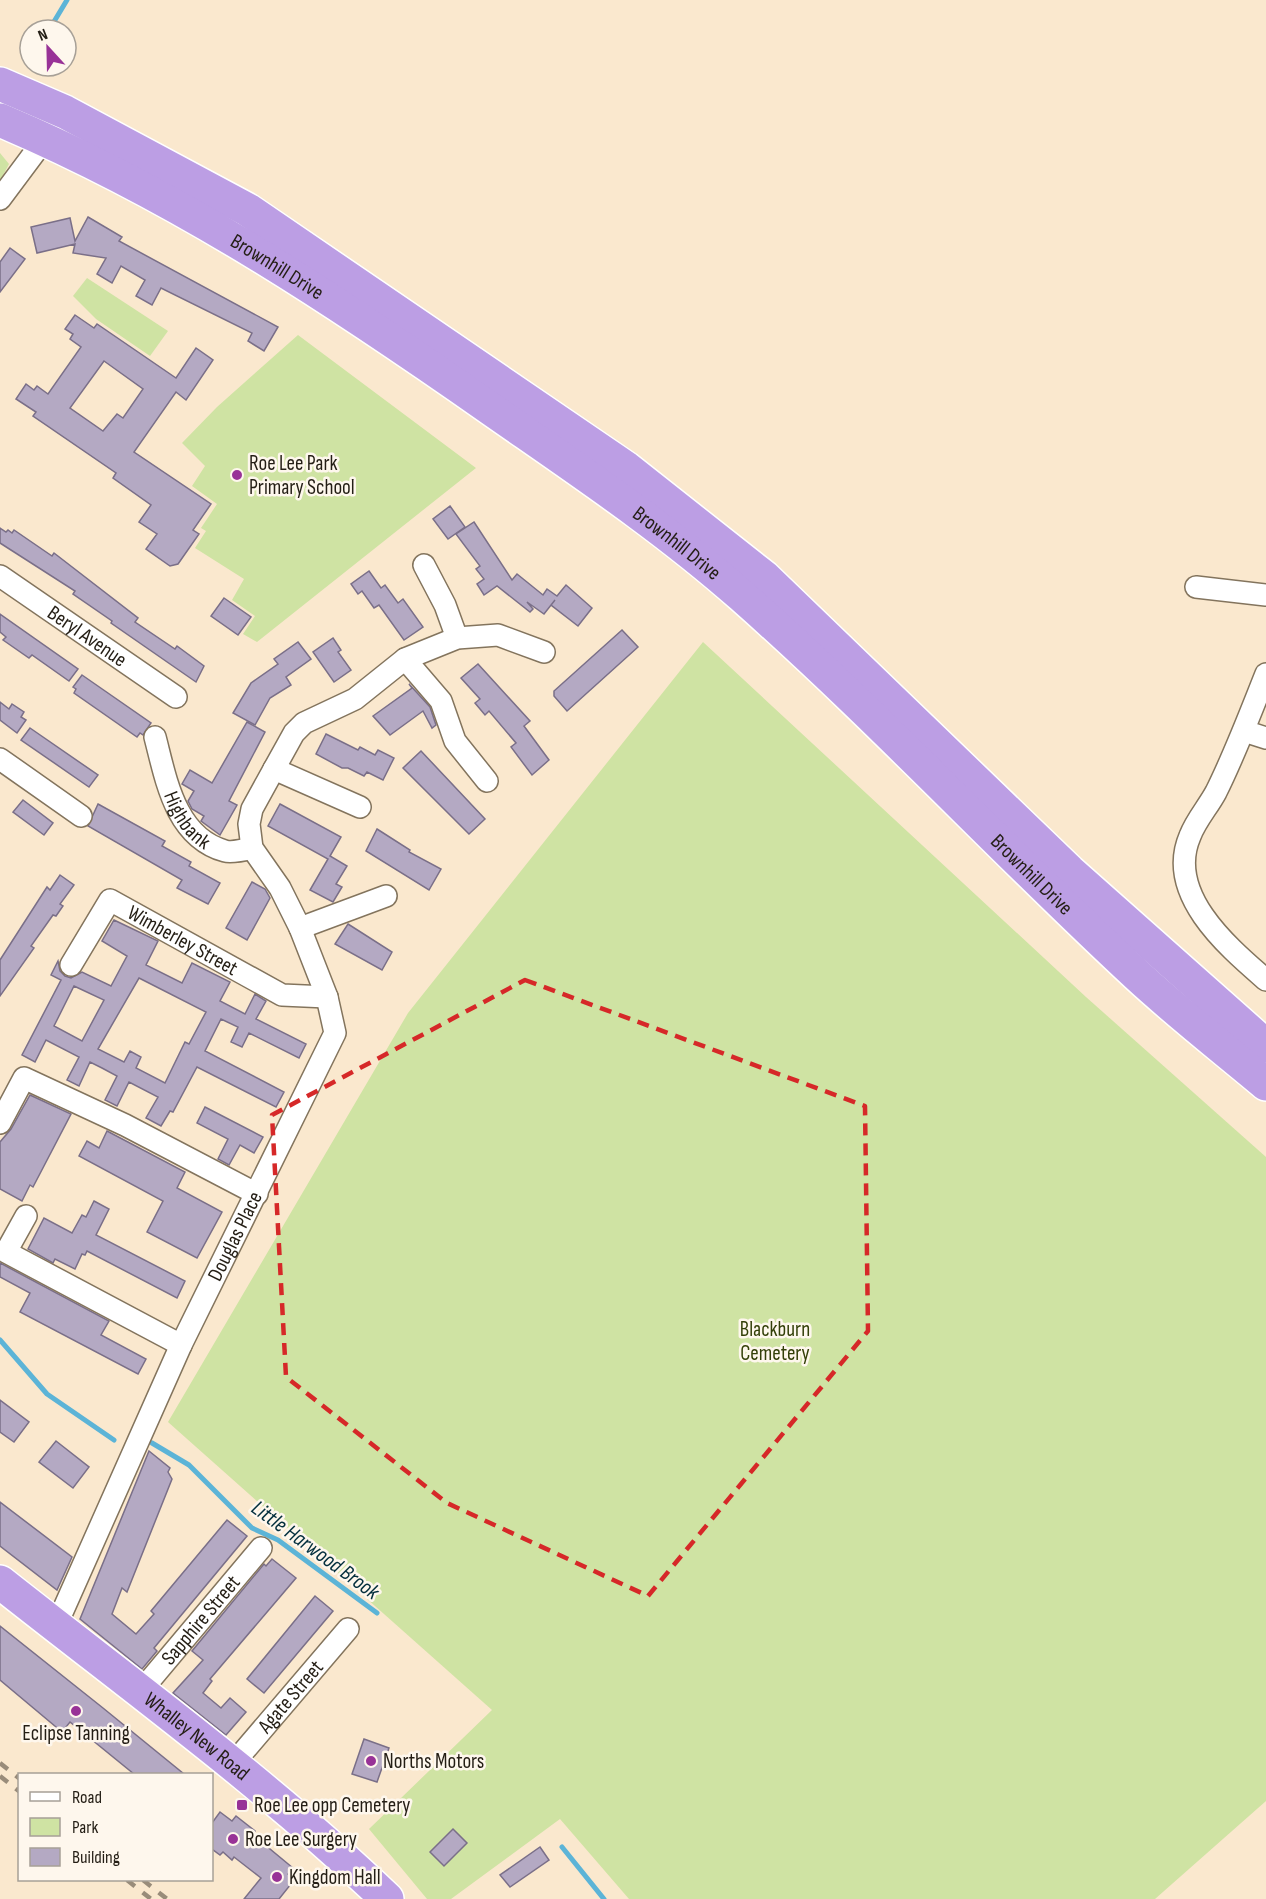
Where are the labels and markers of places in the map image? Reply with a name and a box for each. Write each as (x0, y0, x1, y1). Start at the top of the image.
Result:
place label: Roe Lee Park Primary School (249, 451, 355, 500)
marker: Roe Lee Park Primary School (230, 468, 244, 482)
marker: Eclipse Tanning (69, 1704, 83, 1718)
place label: Eclipse Tanning (22, 1721, 130, 1746)
place label: Norths Motors (383, 1749, 484, 1774)
marker: Norths Motors (364, 1754, 378, 1768)
place label: Roe Lee opp Cemetery (254, 1793, 410, 1818)
marker: Roe Lee opp Cemetery (235, 1798, 249, 1812)
place label: Roe Lee Surgery (245, 1827, 357, 1852)
marker: Roe Lee Surgery (226, 1832, 240, 1846)
place label: Kingdom Hall (289, 1865, 381, 1890)
marker: Kingdom Hall (270, 1870, 284, 1884)

